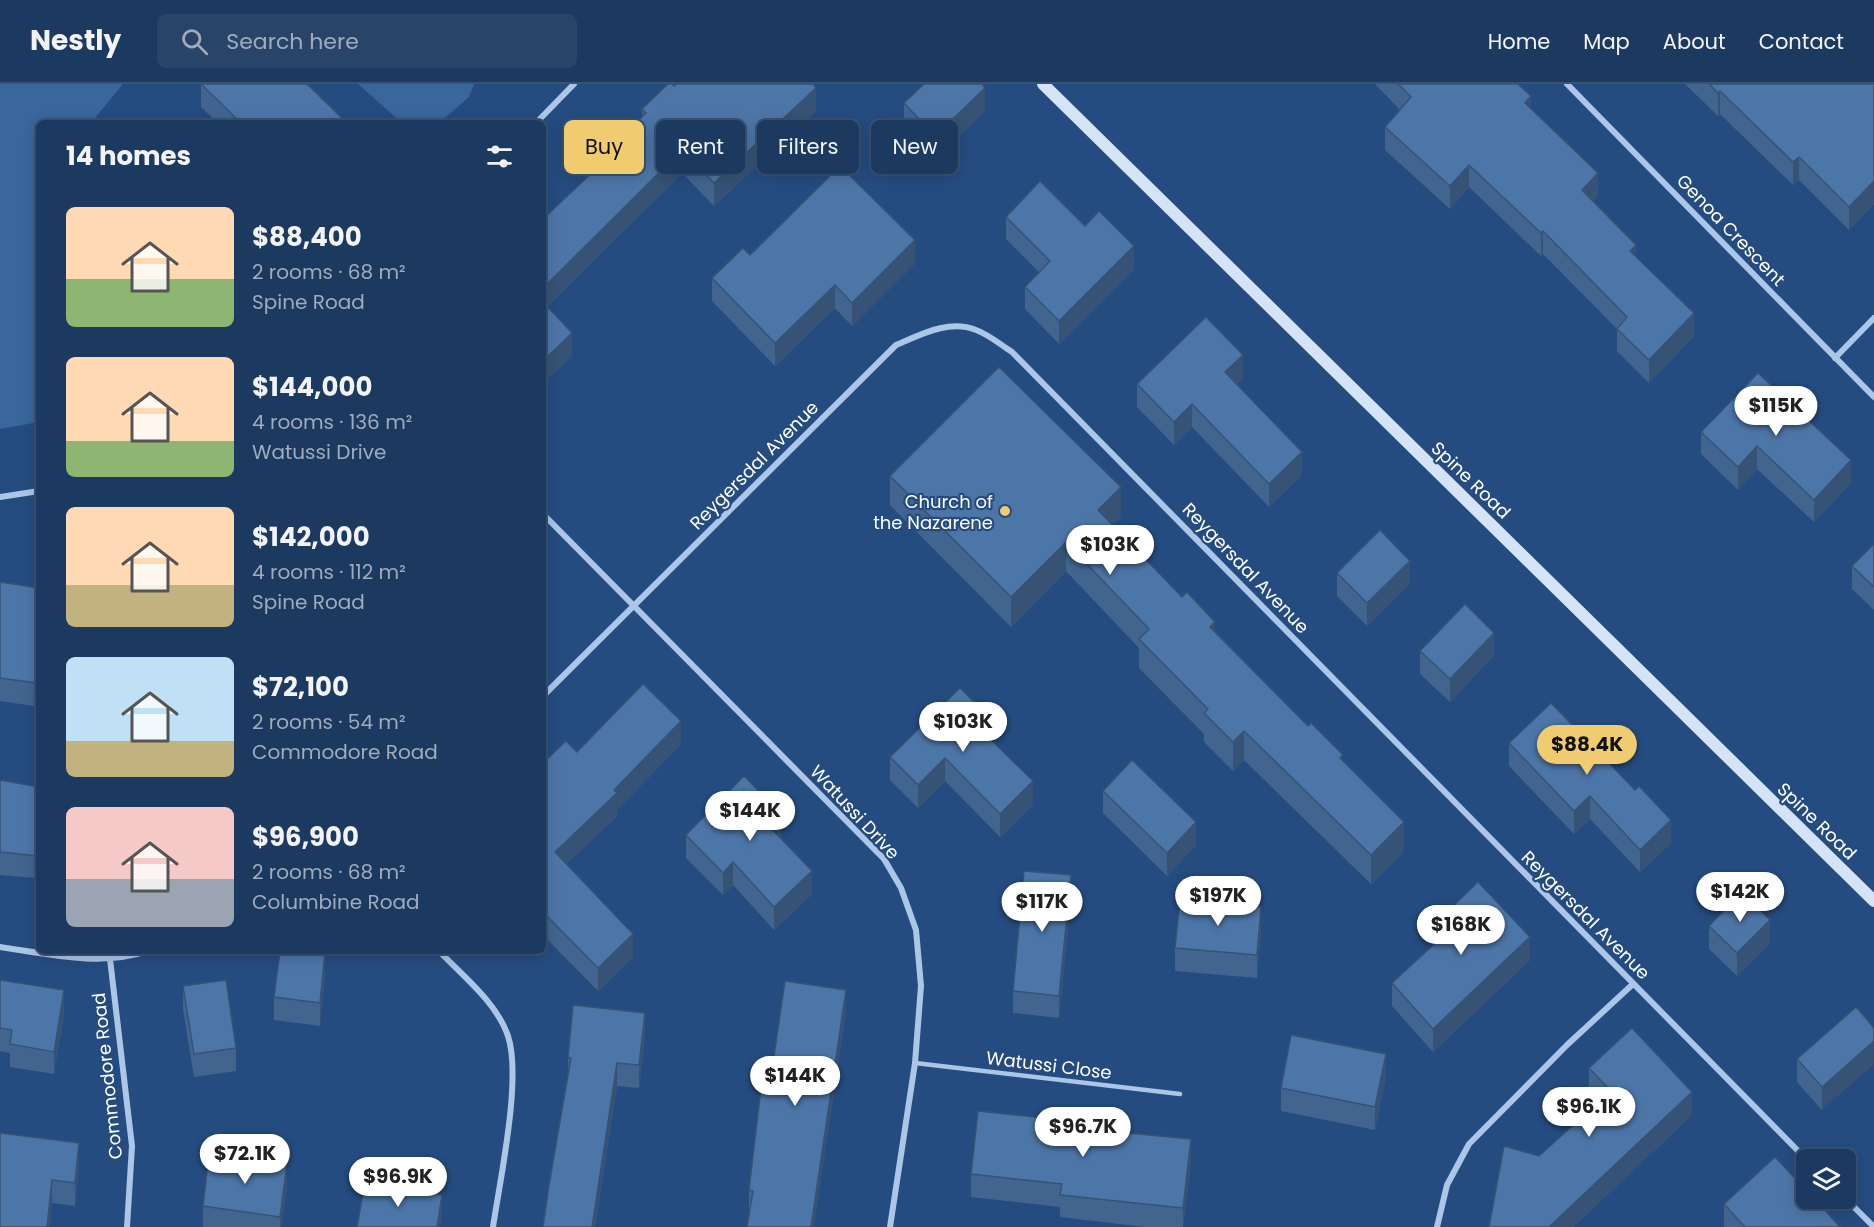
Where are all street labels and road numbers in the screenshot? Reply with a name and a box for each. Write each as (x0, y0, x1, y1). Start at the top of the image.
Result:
street label: Genoa Crescent (1671, 169, 1791, 291)
street label: Reygersdal Avenue (684, 395, 824, 535)
street label: Spine Road (1426, 436, 1516, 524)
street label: Reygersdal Avenue (1177, 497, 1315, 639)
street label: Watussi Drive (805, 759, 905, 865)
street label: Spine Road (1772, 777, 1862, 865)
street label: Reygersdal Avenue (1516, 845, 1656, 985)
street label: Commodore Road (86, 992, 128, 1160)
street label: Watussi Close (985, 1045, 1113, 1085)

